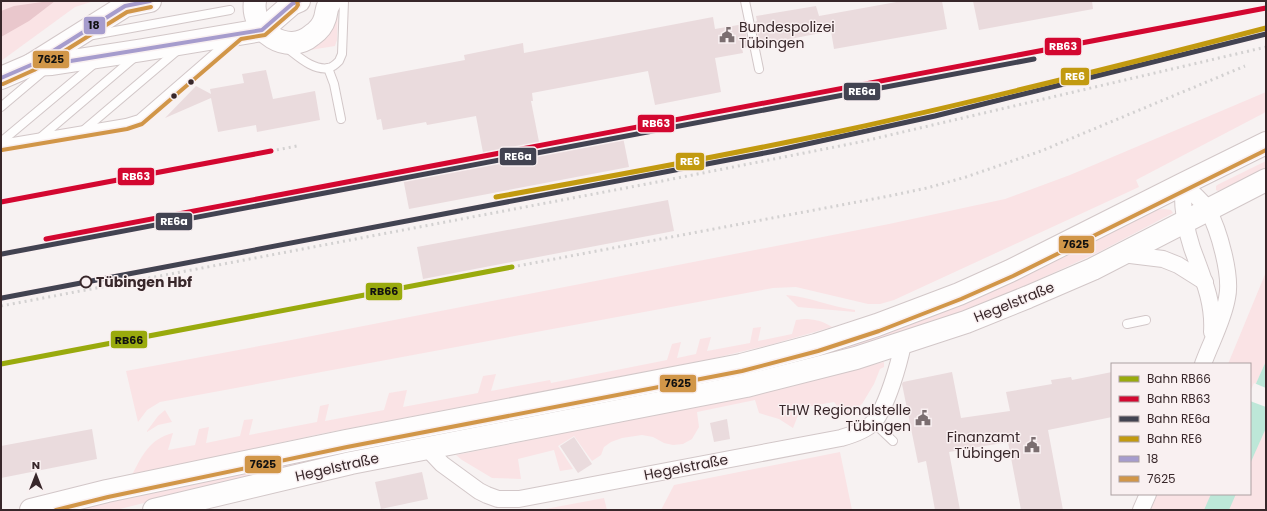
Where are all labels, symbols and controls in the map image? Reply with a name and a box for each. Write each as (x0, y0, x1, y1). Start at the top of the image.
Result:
line badge: 18 (83, 16, 106, 35)
text: 18 (88, 17, 100, 33)
place label: Bundespolizei Tübingen (739, 17, 835, 53)
public building icon: Bundespolizei Tübingen (718, 26, 736, 44)
line badge: RB63 (1044, 37, 1082, 56)
text: RB63 (1049, 38, 1077, 54)
line badge: 7625 (32, 50, 70, 69)
text: 7625 (38, 51, 64, 67)
line badge: RE6 (1060, 67, 1090, 86)
text: RE6 (1065, 68, 1085, 84)
unlabelled marker (186, 77, 196, 87)
line badge: RE6a (843, 82, 881, 101)
text: RE6a (848, 83, 876, 99)
unlabelled marker (169, 91, 179, 101)
line badge: RB63 (637, 114, 675, 133)
text: RB63 (642, 115, 670, 131)
line badge: RE6a (499, 147, 537, 166)
text: RE6a (504, 148, 532, 164)
line badge: RE6 (675, 152, 705, 171)
text: RE6 (680, 153, 700, 169)
line badge: RB63 (117, 167, 155, 186)
text: RB63 (122, 168, 150, 184)
line badge: RE6a (155, 212, 193, 231)
text: RE6a (160, 213, 188, 229)
line badge: 7625 (1058, 235, 1095, 254)
text: 7625 (1063, 236, 1089, 252)
place label: Tübingen Hbf (96, 272, 192, 292)
marker: Tübingen Hbf (79, 275, 93, 289)
street label: Hegelstraße (971, 277, 1058, 327)
line badge: RB66 (365, 282, 403, 301)
text: RB66 (370, 283, 398, 299)
line badge: RB66 (110, 330, 148, 349)
text: RB66 (115, 332, 143, 348)
legend (1111, 363, 1251, 495)
text: Bahn RB66 (1147, 370, 1211, 387)
line badge: 7625 (659, 374, 697, 393)
text: 7625 (665, 375, 691, 391)
text: Bahn RB63 (1147, 390, 1210, 407)
place label: THW Regionalstelle Tübingen (779, 400, 911, 436)
public building icon: THW Regionalstelle Tübingen (914, 409, 932, 427)
text: Bahn RE6a (1147, 410, 1210, 427)
place label: Finanzamt Tübingen (947, 427, 1020, 463)
text: Bahn RE6 (1147, 430, 1202, 447)
public building icon: Finanzamt Tübingen (1023, 436, 1041, 454)
street label: Hegelstraße (293, 448, 381, 486)
street label: Hegelstraße (642, 449, 730, 485)
text: 18 (1147, 450, 1158, 467)
north arrow (16, 455, 56, 495)
line badge: 7625 (244, 455, 282, 474)
text: 7625 (250, 456, 276, 472)
text: N (32, 457, 40, 473)
text: 7625 (1147, 470, 1176, 487)

